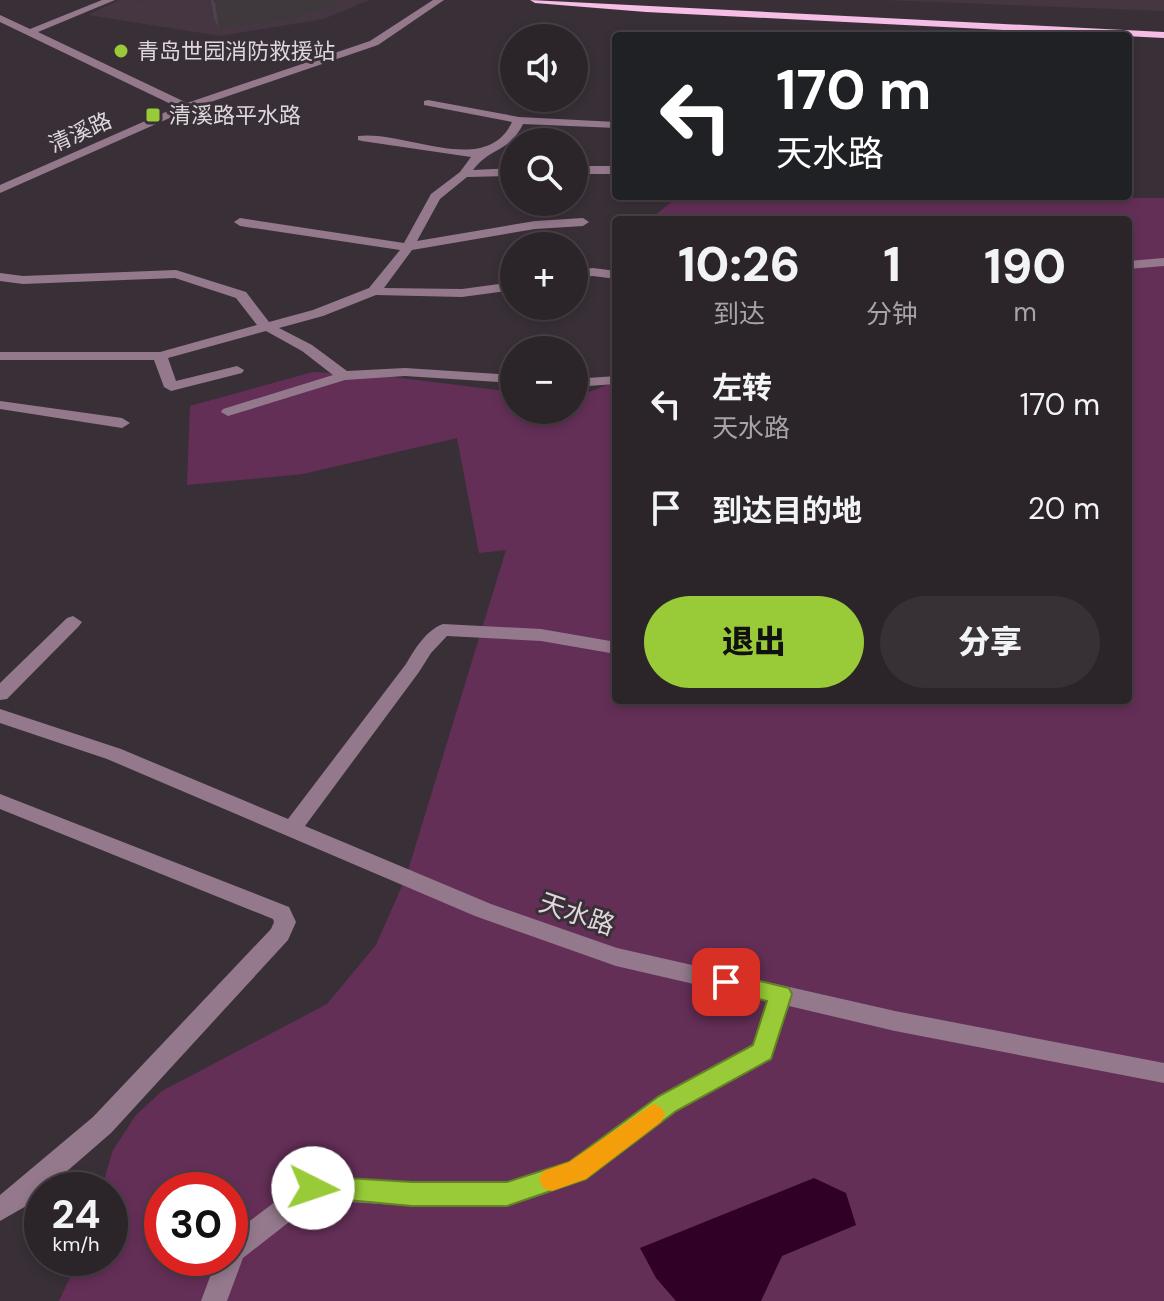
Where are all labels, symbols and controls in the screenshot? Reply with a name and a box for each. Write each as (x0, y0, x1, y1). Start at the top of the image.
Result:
map controls (500, 24, 588, 424)
button: sound (500, 24, 588, 112)
place label: 青岛世园消防救援站 (137, 37, 335, 66)
marker: 青岛世园消防救援站 (112, 42, 130, 60)
text: 170 m (776, 53, 931, 126)
icon: left (644, 64, 748, 168)
place label: 清溪路平水路 (169, 101, 301, 130)
street label: 清溪路 (44, 106, 116, 159)
marker: 清溪路平水路 (144, 106, 162, 124)
button: search (500, 128, 588, 216)
text: 天水路 (776, 130, 884, 177)
button: + (500, 232, 588, 320)
text: 10:26 (678, 233, 800, 296)
text: 1 (883, 233, 901, 296)
text: 190 (984, 235, 1066, 298)
text: m (1013, 295, 1037, 329)
text: 到达 (713, 297, 765, 331)
text: 分钟 (866, 297, 918, 331)
button: − (500, 336, 588, 424)
text: 左转 (712, 368, 772, 407)
icon: left (644, 382, 688, 426)
text: 170 m (1020, 385, 1100, 424)
text: 天水路 (712, 411, 790, 445)
icon: arrive (644, 486, 688, 530)
text: 20 m (1028, 489, 1100, 528)
text: 到达目的地 (712, 491, 862, 530)
button: 退出 (644, 596, 864, 688)
button: 分享 (880, 596, 1100, 688)
street label: 天水路 (535, 885, 619, 943)
pin (692, 948, 760, 1016)
icon: arrive (704, 960, 748, 1004)
position arrow (271, 1146, 355, 1230)
speed limit sign: 30 (144, 1172, 248, 1276)
text: 24 (52, 1188, 100, 1240)
text: km/h (52, 1231, 100, 1257)

